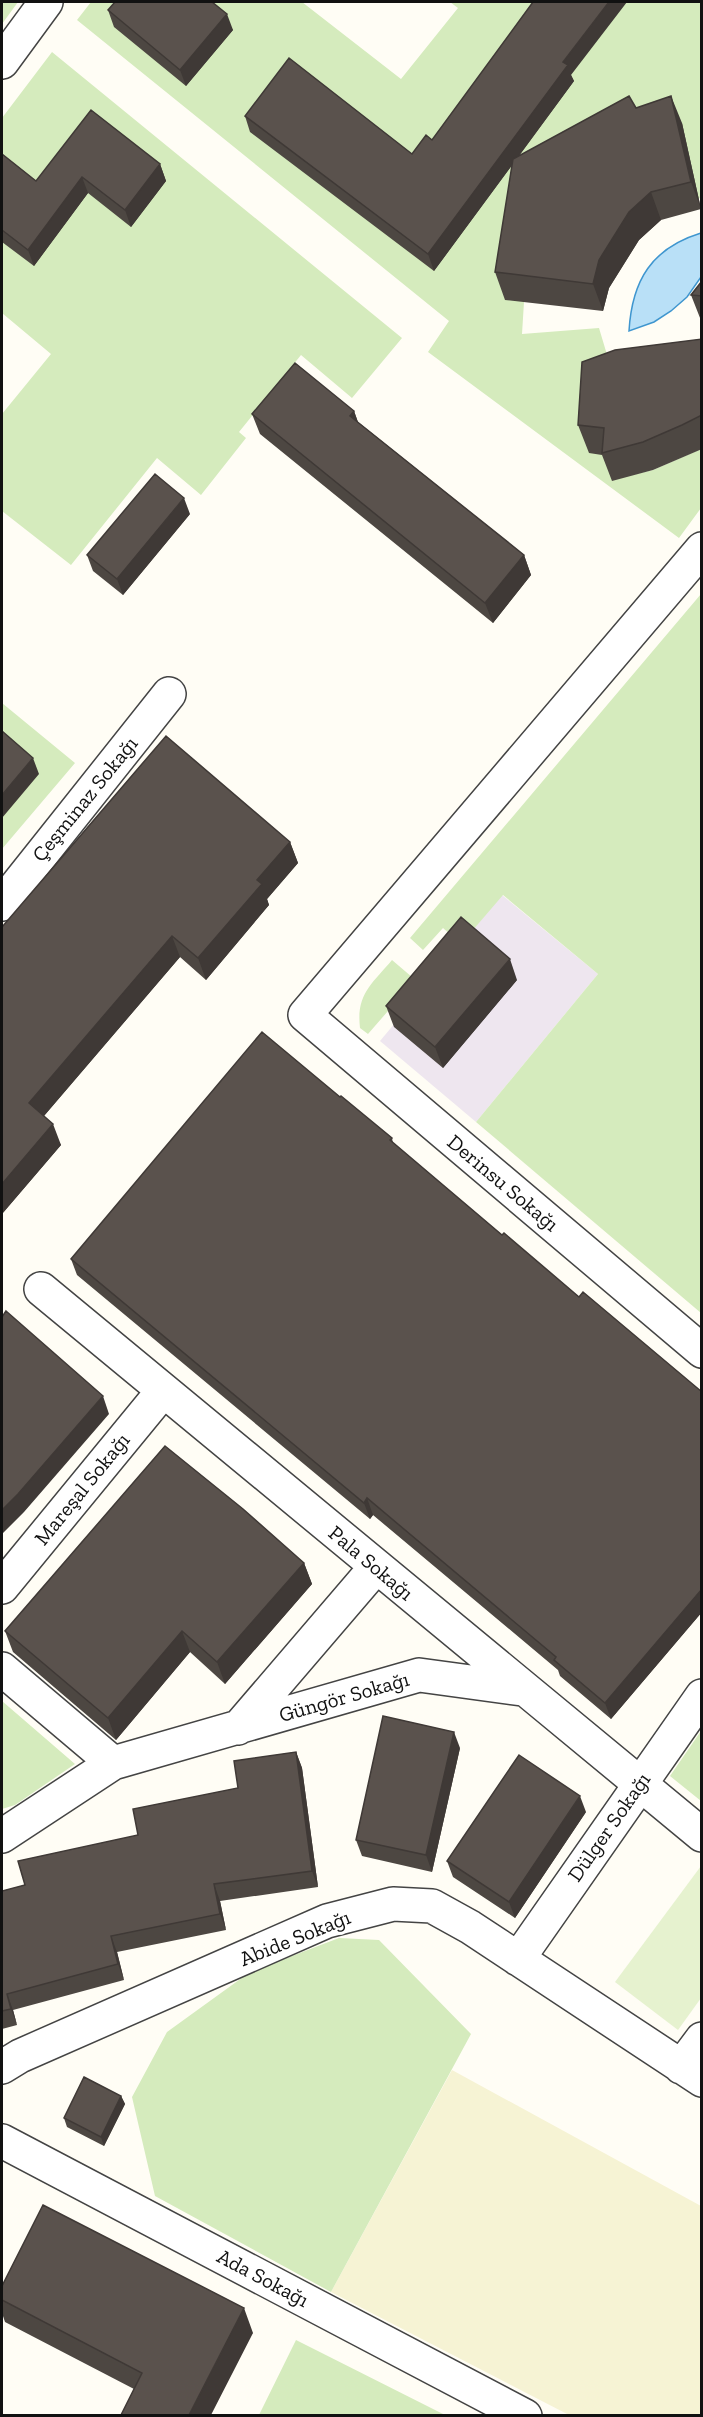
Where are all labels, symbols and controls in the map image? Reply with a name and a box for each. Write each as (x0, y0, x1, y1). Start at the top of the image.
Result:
street label: Çeşminaz Sokağı (27, 731, 143, 866)
street label: Derinsu Sokağı (443, 1129, 564, 1236)
street label: Mareşal Sokağı (29, 1427, 135, 1550)
street label: Pala Sokağı (324, 1520, 419, 1605)
street label: Güngör Sokağı (276, 1666, 412, 1727)
street label: Dülger Sokağı (562, 1767, 655, 1886)
street label: Abide Sokağı (236, 1904, 354, 1971)
street label: Ada Sokağı (213, 2243, 313, 2312)

